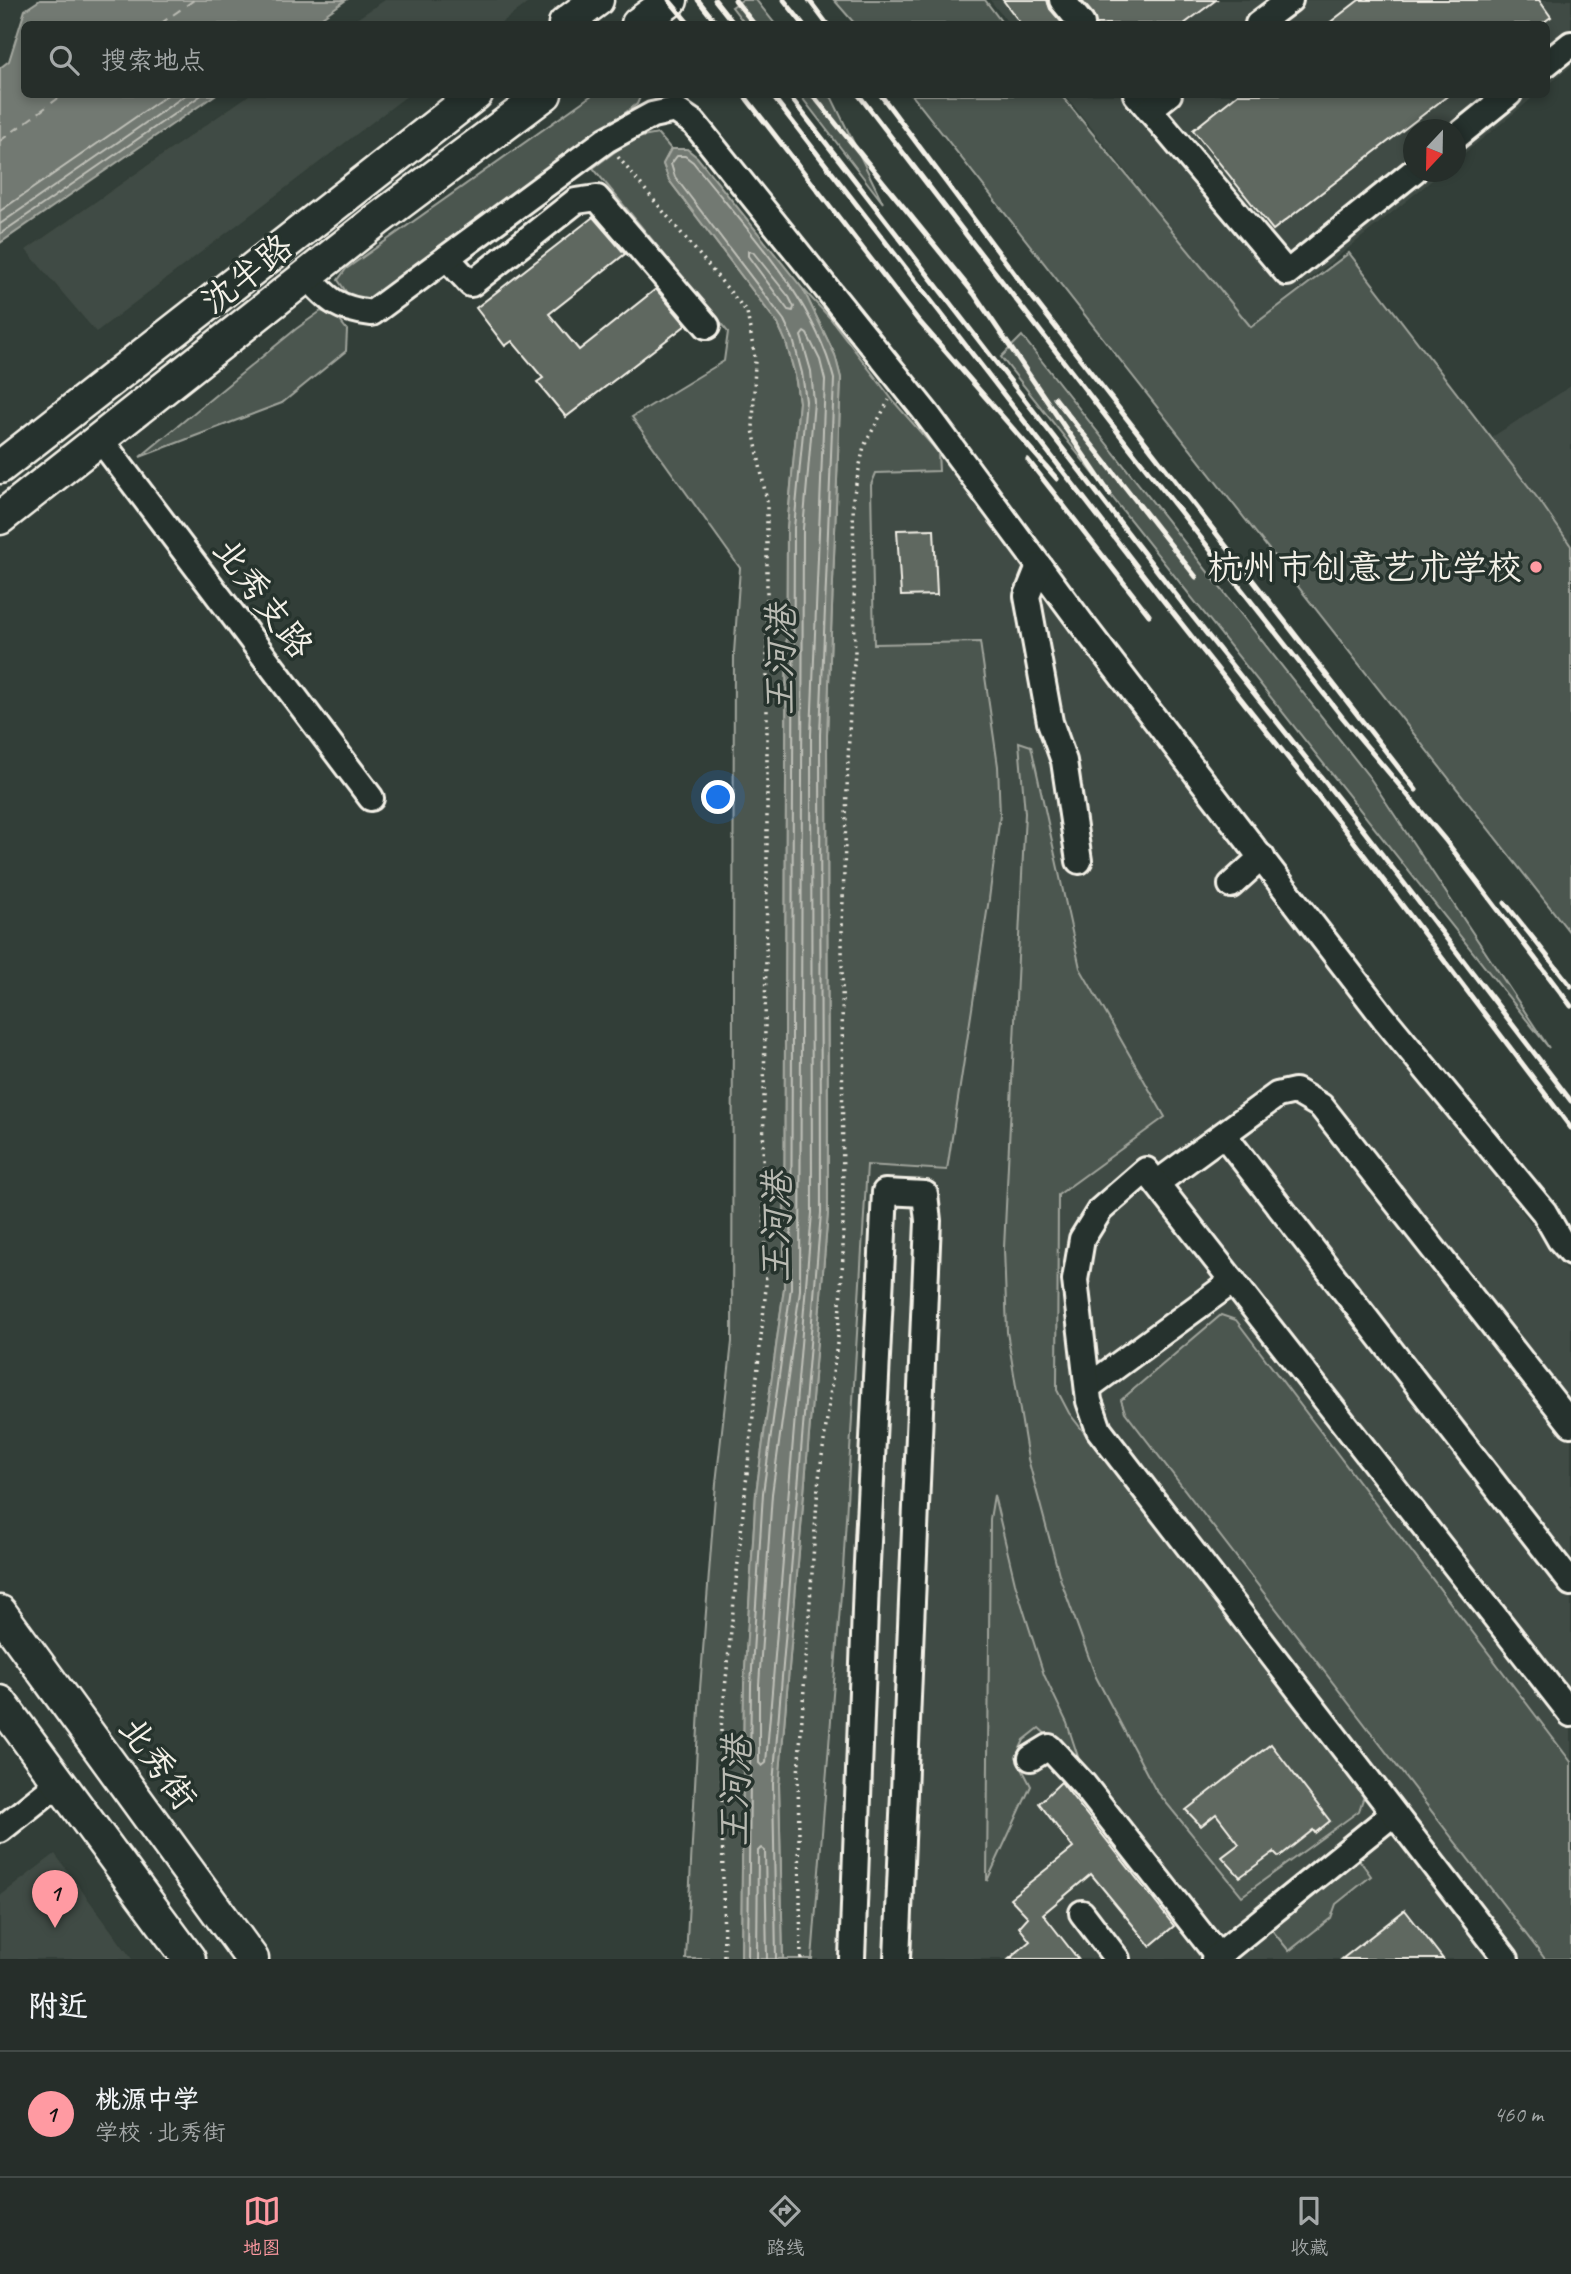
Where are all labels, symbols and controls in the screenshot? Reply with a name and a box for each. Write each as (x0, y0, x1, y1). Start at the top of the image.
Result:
search box (21, 21, 1550, 98)
icon: search (45, 41, 83, 79)
text: 搜索地点 (101, 44, 205, 77)
north arrow (1403, 119, 1466, 182)
street label: 沈半路 (192, 224, 302, 324)
street label: 北秀支路 (203, 529, 323, 667)
place label: 杭州市创意艺术学校 (1207, 545, 1522, 590)
marker: 杭州市创意艺术学校 (1528, 559, 1544, 575)
water label: 王河港 (756, 601, 805, 716)
your location (701, 780, 735, 814)
water label: 王河港 (752, 1168, 801, 1283)
street label: 北秀街 (109, 1707, 207, 1819)
water label: 王河港 (710, 1732, 761, 1847)
pin: 1 (32, 1870, 78, 1928)
text: 附近 (28, 1987, 88, 2025)
text: 桃源中学 (95, 2083, 199, 2116)
text: 1 (46, 2100, 56, 2129)
text: 460 m (1494, 2100, 1543, 2129)
text: 学校 · 北秀街 (95, 2118, 225, 2147)
tab: 地图 (243, 2192, 281, 2260)
tab: 路线 (766, 2192, 804, 2260)
tab: 收藏 (1290, 2192, 1328, 2260)

